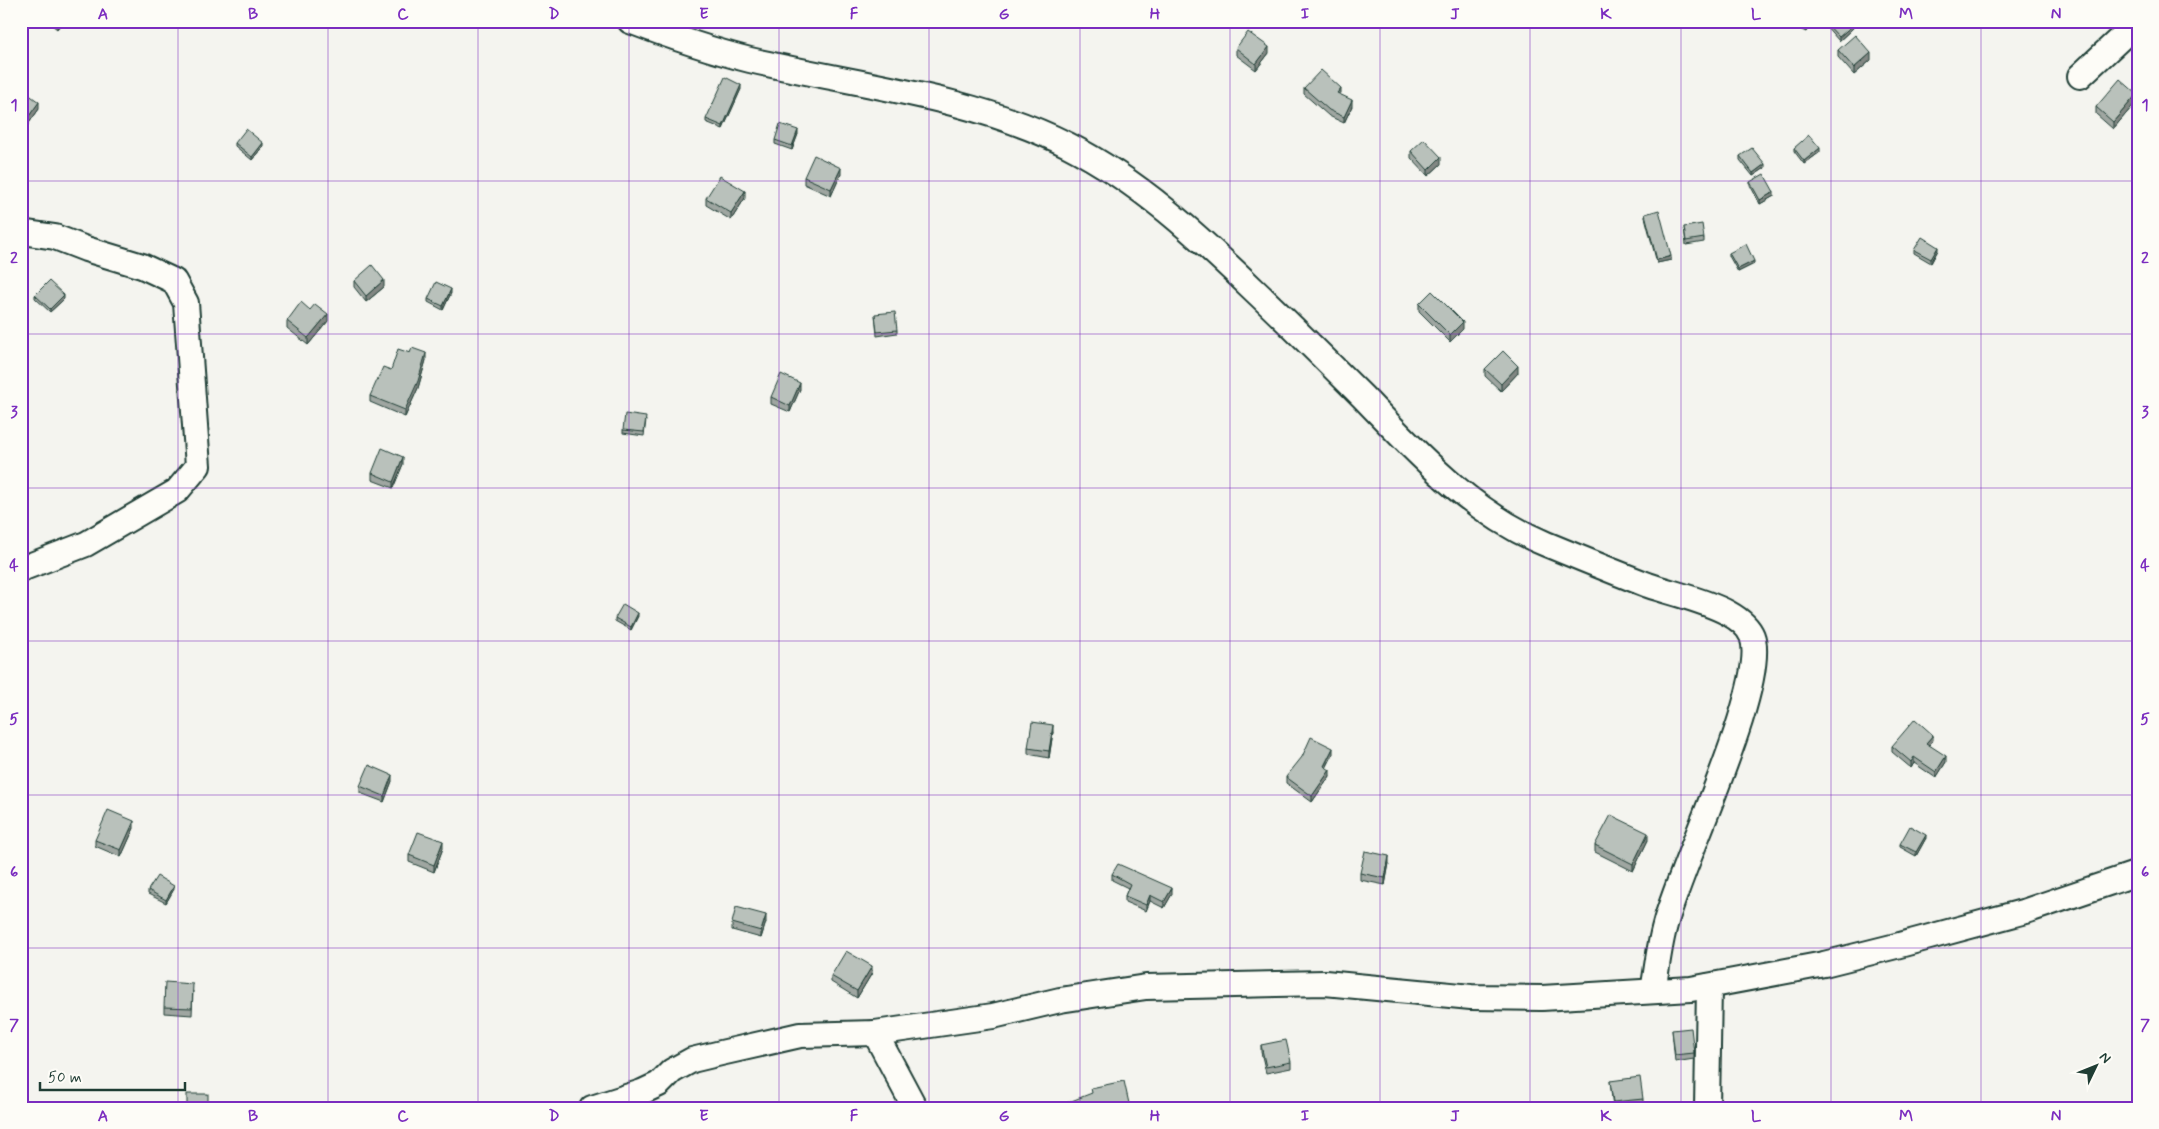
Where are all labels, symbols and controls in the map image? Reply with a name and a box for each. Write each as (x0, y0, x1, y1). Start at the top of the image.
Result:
text: A (98, 4, 108, 25)
text: B (248, 4, 258, 25)
text: C (397, 4, 409, 25)
text: D (548, 4, 560, 25)
text: E (699, 4, 709, 25)
text: F (850, 4, 859, 25)
text: G (999, 4, 1010, 25)
text: H (1150, 4, 1161, 25)
text: I (1301, 4, 1310, 25)
text: J (1450, 4, 1460, 25)
text: K (1600, 4, 1612, 25)
text: L (1751, 4, 1762, 25)
text: M (1899, 4, 1913, 25)
text: N (2051, 4, 2061, 25)
text: 1 (10, 95, 18, 116)
text: 1 (2141, 95, 2149, 116)
text: 2 (10, 248, 18, 269)
text: 2 (2141, 248, 2149, 269)
text: 3 (10, 402, 18, 423)
text: 3 (2141, 402, 2149, 423)
text: 4 (9, 555, 19, 576)
text: 4 (2140, 555, 2150, 576)
text: 5 (9, 709, 19, 730)
text: 5 (2140, 709, 2150, 730)
text: 6 (10, 862, 18, 883)
text: 6 (2141, 862, 2149, 883)
text: 7 (9, 1015, 19, 1036)
text: 7 (2140, 1015, 2150, 1036)
north arrow (2072, 1042, 2122, 1092)
text: N (2095, 1048, 2115, 1067)
scale bar (40, 1059, 185, 1091)
text: 50 m (48, 1068, 82, 1088)
text: A (98, 1106, 108, 1127)
text: B (248, 1106, 258, 1127)
text: C (397, 1106, 409, 1127)
text: D (548, 1106, 560, 1127)
text: E (699, 1106, 709, 1127)
text: F (850, 1106, 859, 1127)
text: G (999, 1106, 1010, 1127)
text: H (1150, 1106, 1161, 1127)
text: I (1301, 1106, 1310, 1127)
text: J (1450, 1106, 1460, 1127)
text: K (1600, 1106, 1612, 1127)
text: L (1751, 1106, 1762, 1127)
text: M (1899, 1106, 1913, 1127)
text: N (2051, 1106, 2061, 1127)

